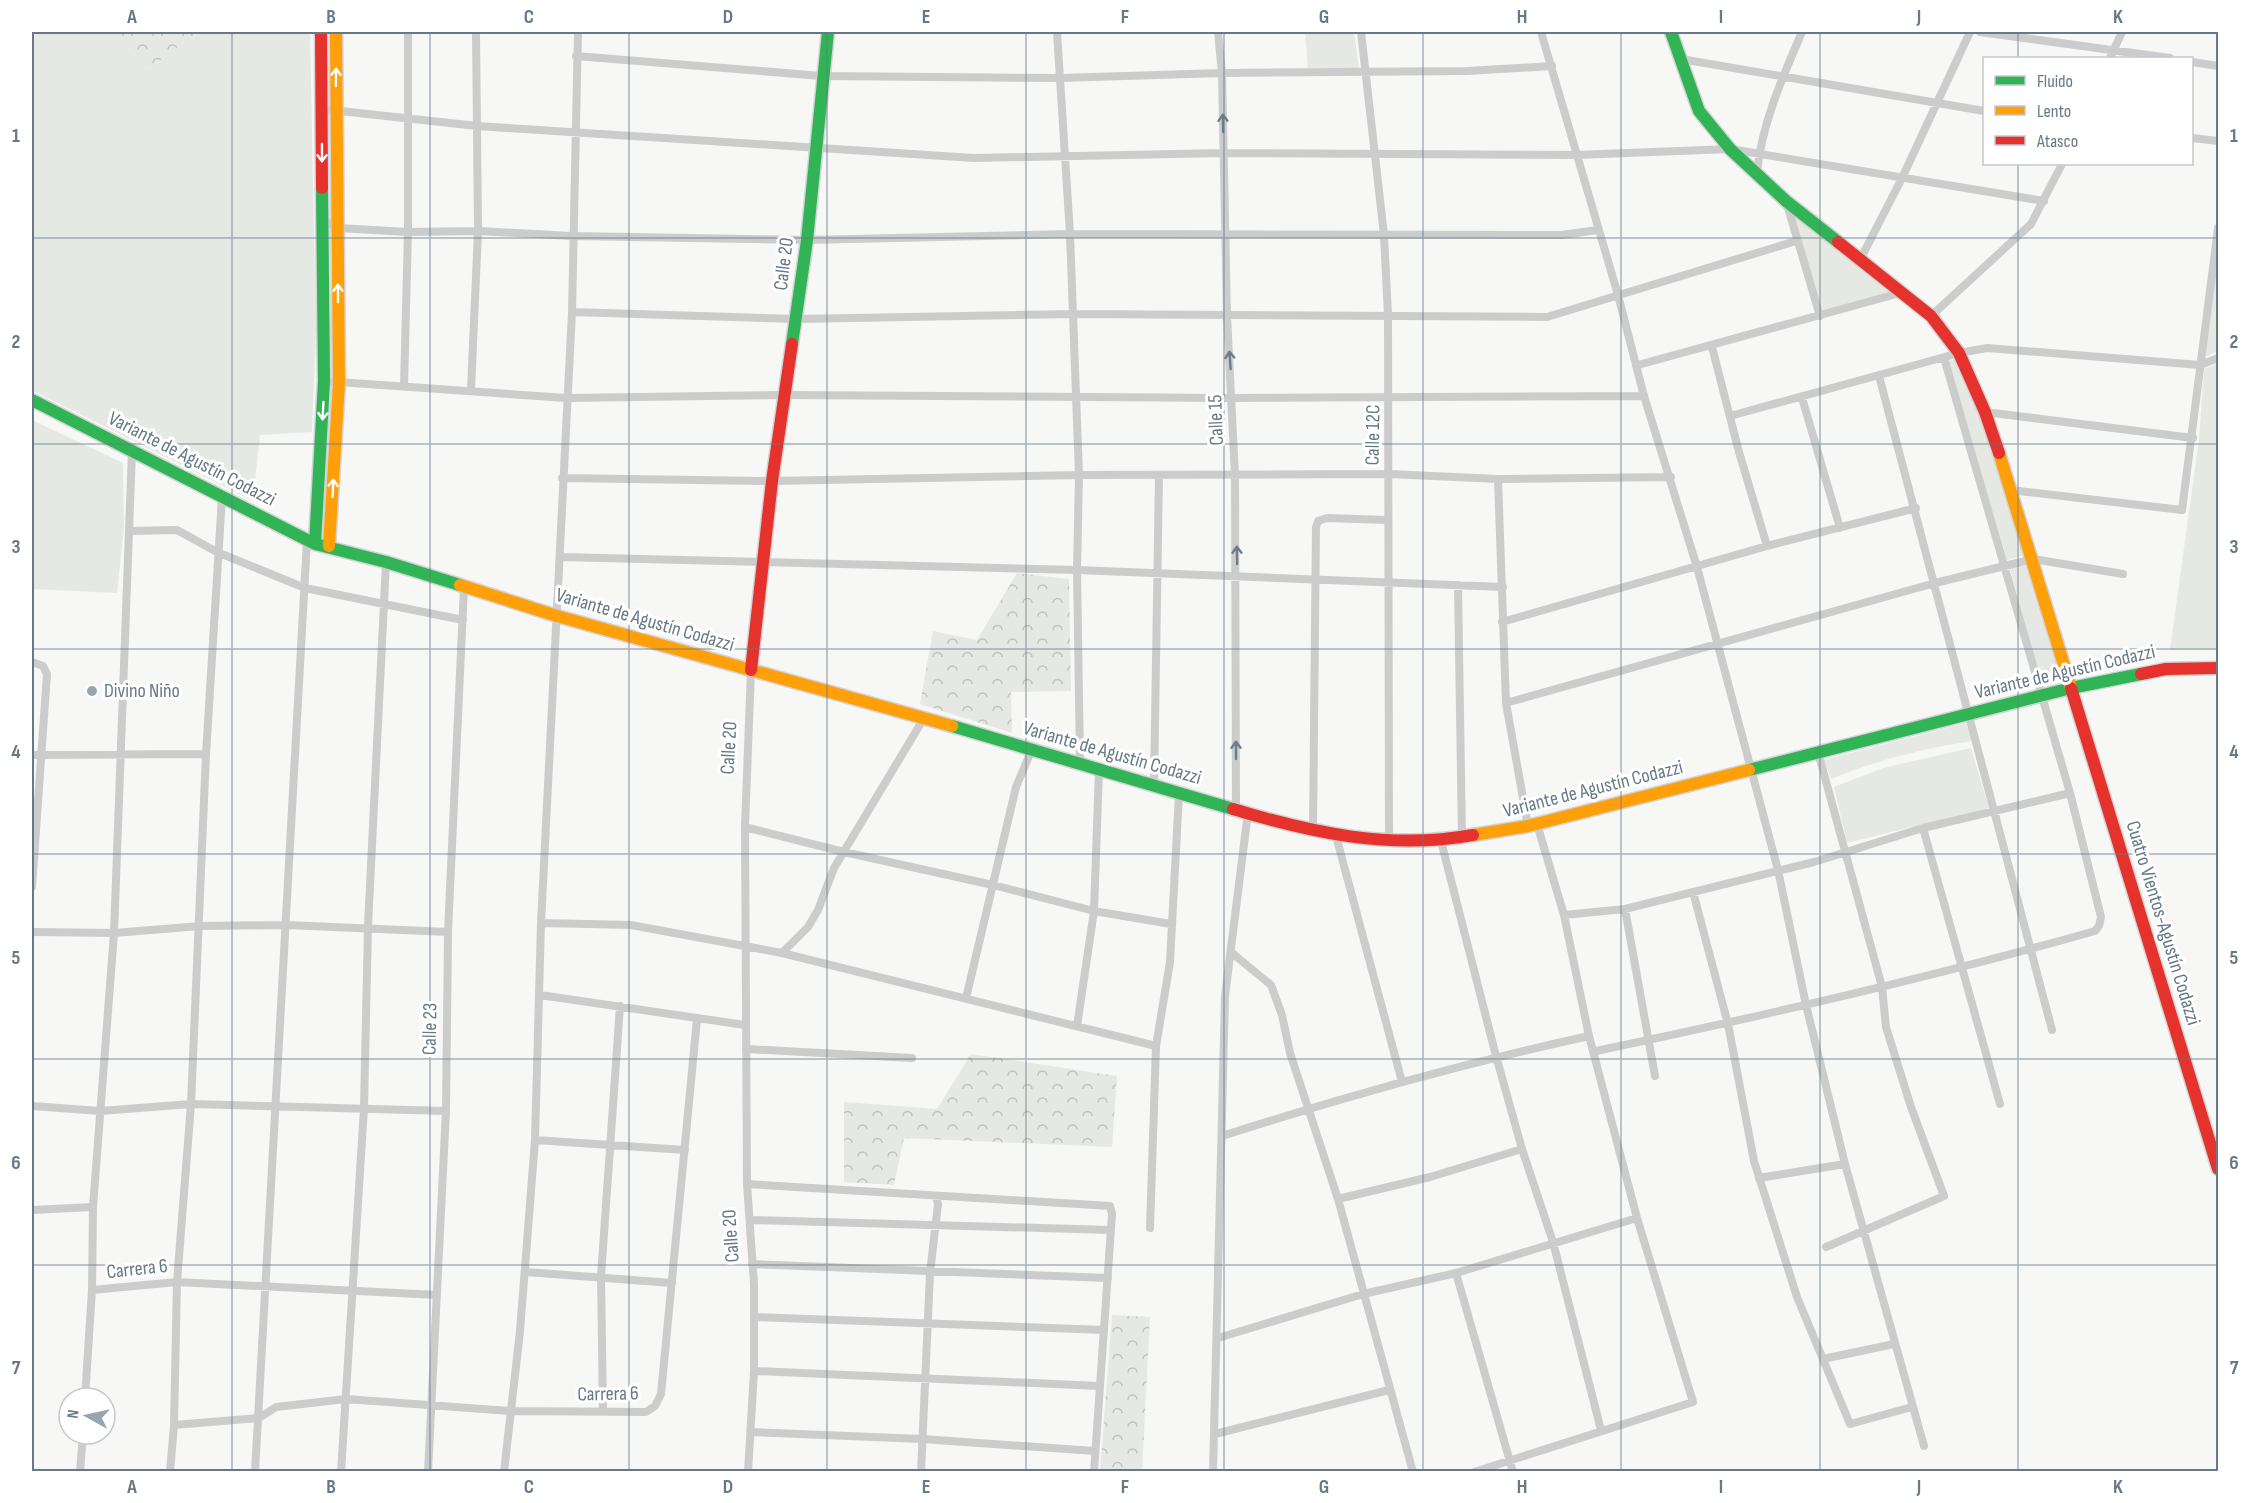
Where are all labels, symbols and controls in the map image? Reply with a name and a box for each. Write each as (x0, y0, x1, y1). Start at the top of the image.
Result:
text: A (126, 5, 137, 29)
text: B (326, 5, 336, 29)
text: C (524, 5, 534, 29)
text: D (723, 5, 733, 29)
text: E (922, 5, 930, 29)
text: F (1121, 5, 1129, 29)
text: G (1319, 5, 1329, 29)
text: H (1517, 5, 1527, 29)
text: I (1719, 5, 1723, 29)
text: J (1916, 5, 1921, 29)
text: K (2113, 5, 2123, 29)
legend (1983, 57, 2193, 165)
one-way arrow (330, 68, 341, 88)
text: Fluido (2037, 71, 2073, 92)
text: Lento (2037, 101, 2071, 122)
one-way arrow (1217, 114, 1229, 134)
text: 1 (12, 124, 20, 148)
text: 1 (2230, 124, 2238, 148)
text: Atasco (2036, 131, 2078, 152)
one-way arrow (316, 142, 328, 162)
street label: Calle 20 (769, 236, 799, 292)
one-way arrow (332, 284, 344, 304)
text: 2 (12, 330, 20, 354)
text: 2 (2230, 330, 2238, 354)
one-way arrow (1224, 351, 1235, 370)
street label: Calle 15 (1203, 394, 1229, 446)
one-way arrow (317, 400, 328, 420)
street label: Calle 12C (1360, 404, 1386, 466)
street label: Variante de Agustín Codazzi (104, 406, 280, 512)
one-way arrow (327, 478, 338, 498)
text: 3 (12, 535, 21, 559)
text: 3 (2230, 535, 2239, 559)
one-way arrow (1231, 545, 1243, 565)
street label: Variante de Agustín Codazzi (553, 583, 737, 657)
street label: Variante de Agustín Codazzi (1972, 640, 2158, 704)
place label: Divino Niño (104, 679, 180, 703)
marker: Divino Niño (85, 684, 99, 698)
street label: Variante de Agustín Codazzi (1020, 716, 1204, 790)
street label: Calle 20 (716, 721, 742, 775)
text: 4 (11, 740, 21, 764)
one-way arrow (1230, 740, 1242, 760)
text: 4 (2229, 740, 2239, 764)
street label: Variante de Agustín Codazzi (1501, 755, 1685, 823)
street label: Cuatro Vientos-Agustín Codazzi (2120, 818, 2206, 1028)
text: 5 (12, 946, 21, 970)
text: 5 (2230, 946, 2239, 970)
street label: Calle 23 (418, 1003, 442, 1055)
text: 6 (11, 1151, 21, 1175)
text: 6 (2229, 1151, 2239, 1175)
street label: Calle 20 (717, 1209, 745, 1263)
street label: Carrera 6 (105, 1254, 169, 1284)
text: 7 (12, 1356, 21, 1380)
text: 7 (2230, 1356, 2239, 1380)
street label: Carrera 6 (577, 1381, 639, 1407)
north arrow (57, 1386, 117, 1446)
text: N (64, 1409, 84, 1420)
text: A (126, 1475, 137, 1499)
text: B (326, 1475, 336, 1499)
text: C (524, 1475, 534, 1499)
text: D (723, 1475, 733, 1499)
text: E (922, 1475, 930, 1499)
text: F (1121, 1475, 1129, 1499)
text: G (1319, 1475, 1329, 1499)
text: H (1517, 1475, 1527, 1499)
text: I (1719, 1475, 1723, 1499)
text: J (1916, 1475, 1921, 1499)
text: K (2113, 1475, 2123, 1499)

